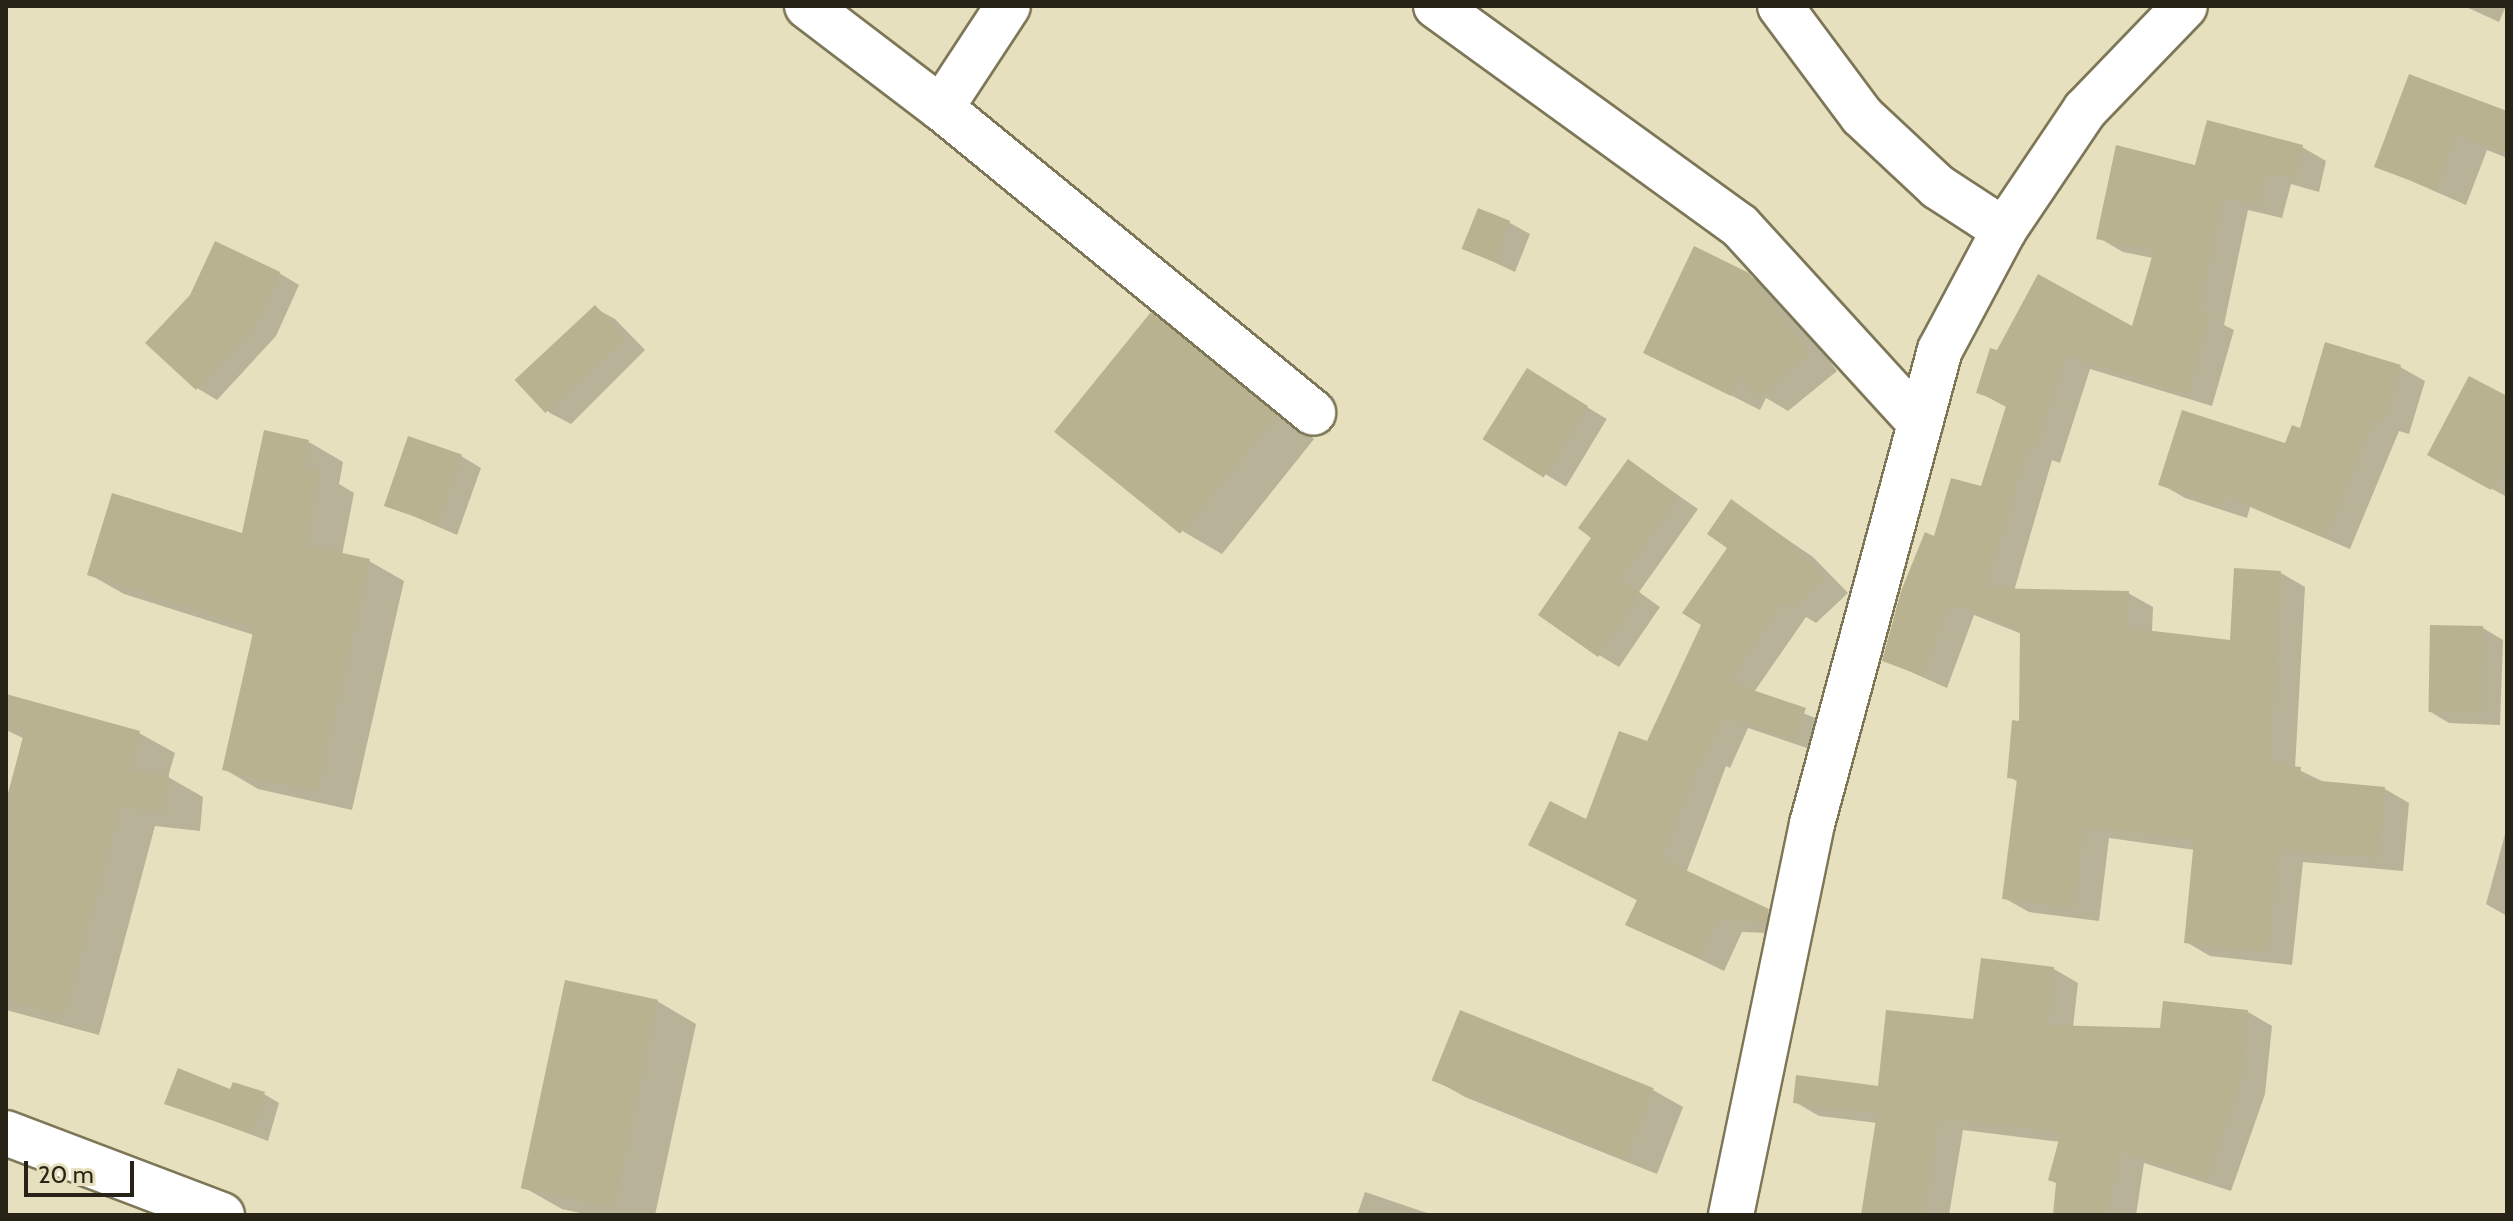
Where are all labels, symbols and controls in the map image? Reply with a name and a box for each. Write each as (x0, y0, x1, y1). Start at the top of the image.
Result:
scale bar (28, 1145, 138, 1195)
text: 20 m (38, 1160, 94, 1189)

